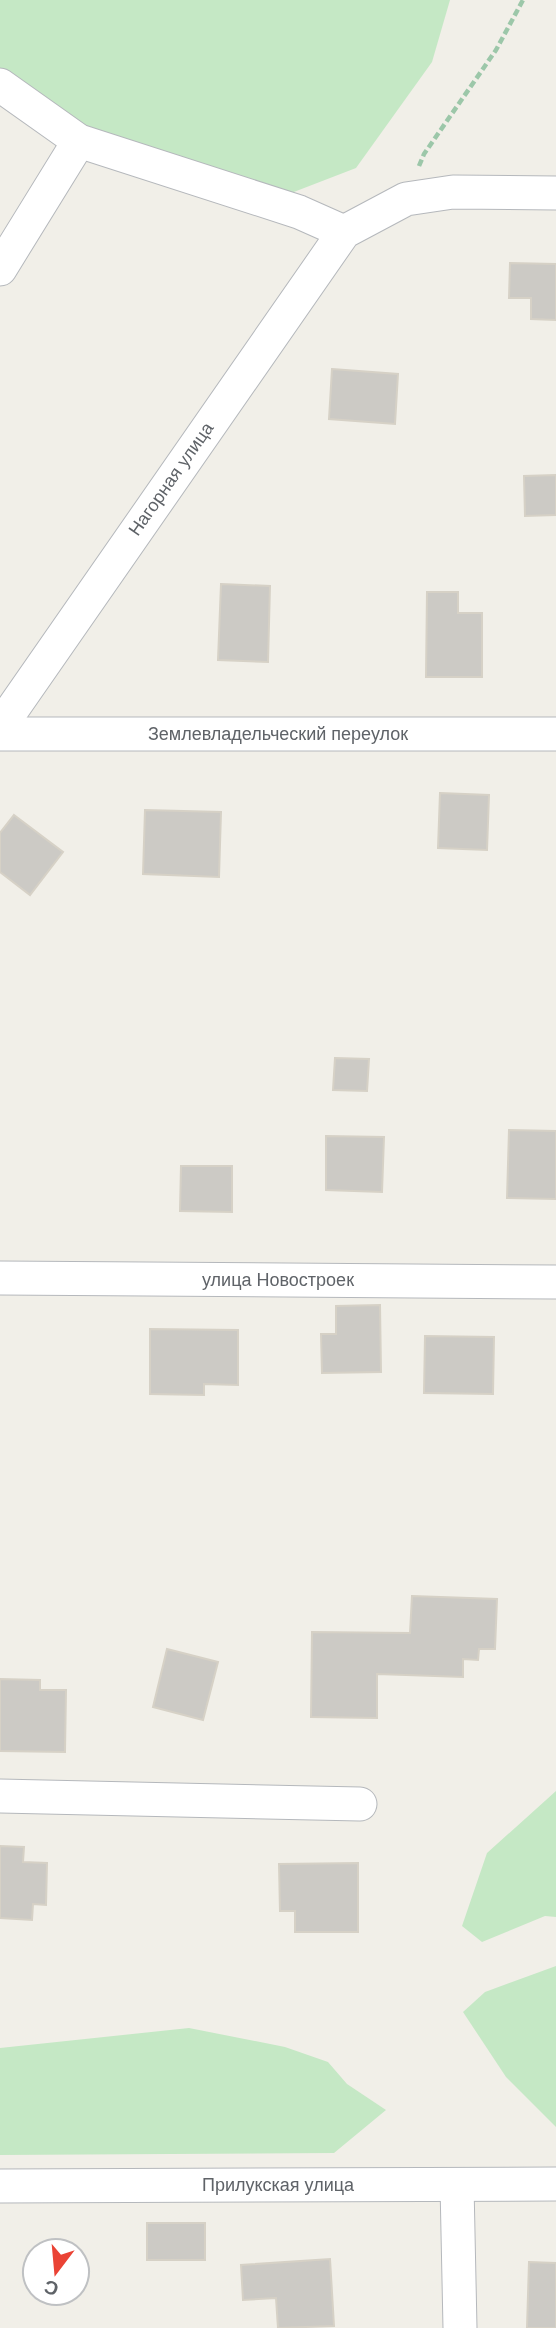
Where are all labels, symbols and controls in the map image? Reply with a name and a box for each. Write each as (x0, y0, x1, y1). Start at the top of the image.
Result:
street label: Нагорная улица (125, 418, 218, 539)
street label: Землевладельческий переулок (148, 724, 408, 744)
street label: улица Новостроек (202, 1270, 354, 1290)
street label: Прилукская улица (202, 2175, 355, 2195)
north arrow (21, 2237, 91, 2307)
text: С (42, 2276, 61, 2300)

